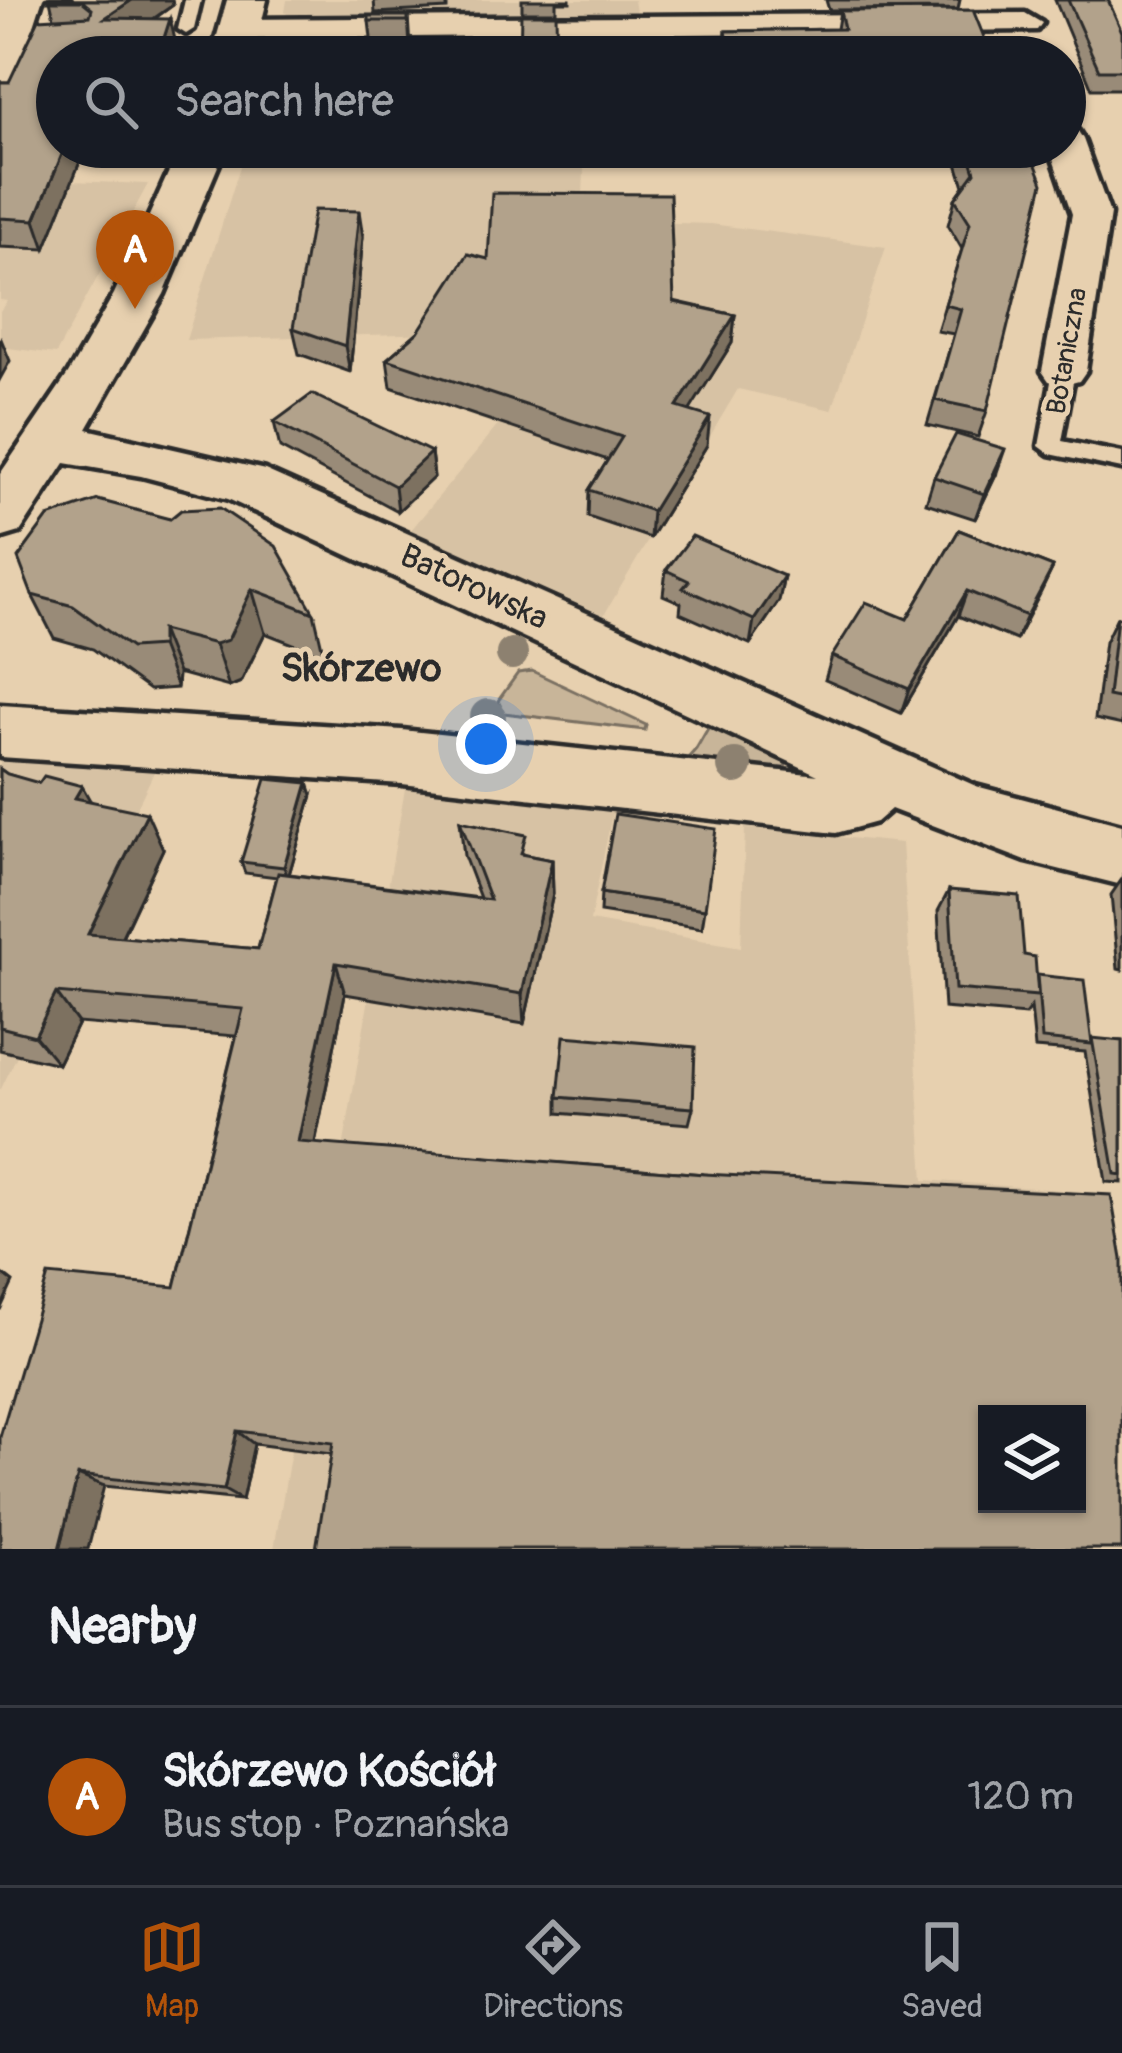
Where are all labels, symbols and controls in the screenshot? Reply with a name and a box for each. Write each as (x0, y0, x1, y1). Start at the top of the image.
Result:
search box (36, 36, 1086, 168)
icon: search (78, 69, 144, 135)
text: Search here (174, 74, 394, 130)
pin: A (96, 210, 174, 309)
street label: Botaniczna (1040, 285, 1094, 417)
street label: Batorowska (393, 535, 555, 639)
district label: Skórzewo (280, 644, 442, 693)
your location (456, 714, 516, 774)
map controls (978, 1405, 1086, 1513)
button: layers (978, 1405, 1086, 1513)
text: Nearby (48, 1595, 196, 1659)
text: Skórzewo Kościół (162, 1744, 496, 1800)
text: A (74, 1772, 100, 1821)
text: 120 m (967, 1772, 1074, 1821)
text: Bus stop · Poznańska (162, 1800, 509, 1849)
tab: Map (139, 1914, 205, 2027)
tab: Directions (483, 1914, 623, 2027)
tab: Saved (901, 1914, 983, 2027)

